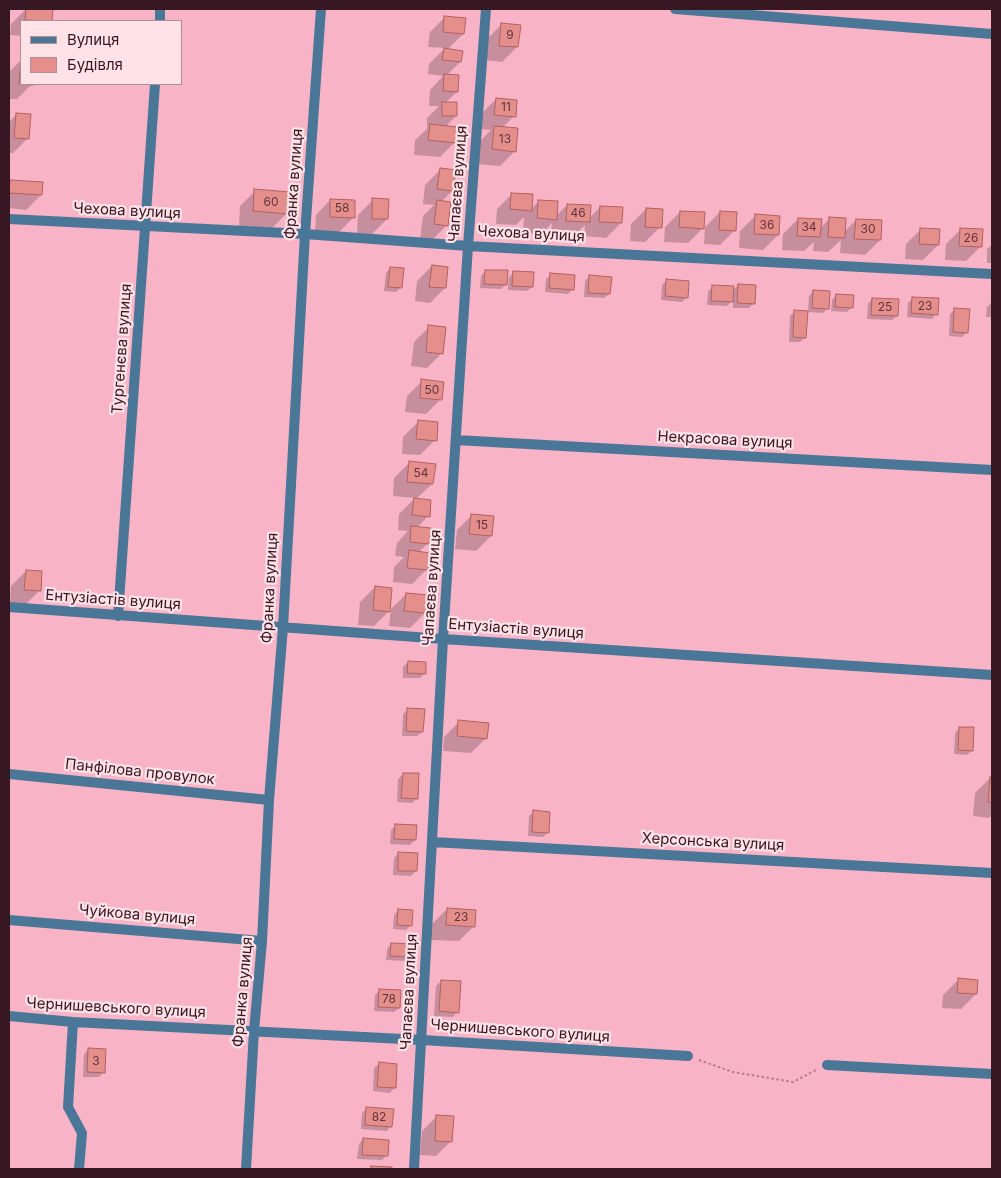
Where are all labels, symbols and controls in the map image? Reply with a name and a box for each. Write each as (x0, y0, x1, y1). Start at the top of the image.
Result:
legend (20, 20, 182, 85)
house number: 9 (506, 28, 514, 42)
text: Вулиця (67, 30, 119, 49)
text: Будівля (67, 55, 123, 74)
house number: 11 (501, 100, 511, 114)
street label: Чапаєва вулиця (445, 125, 471, 243)
street label: Франка вулиця (281, 128, 307, 240)
house number: 13 (499, 132, 511, 146)
house number: 60 (263, 195, 279, 209)
street label: Чехова вулиця (73, 199, 181, 223)
house number: 58 (335, 201, 349, 215)
house number: 46 (570, 206, 586, 220)
house number: 36 (760, 218, 774, 232)
house number: 34 (801, 220, 817, 234)
street label: Чехова вулиця (477, 222, 585, 246)
house number: 30 (861, 222, 875, 236)
house number: 26 (964, 231, 978, 245)
street label: Тургенєва вулиця (108, 283, 136, 415)
house number: 23 (918, 299, 932, 313)
house number: 25 (878, 300, 892, 314)
house number: 50 (425, 383, 439, 397)
street label: Некрасова вулиця (657, 427, 793, 453)
house number: 54 (413, 466, 429, 480)
house number: 15 (476, 518, 488, 532)
street label: Чапаєва вулиця (419, 529, 445, 647)
street label: Франка вулиця (258, 532, 282, 644)
street label: Ентузіастів вулиця (45, 586, 181, 614)
street label: Ентузіастів вулиця (448, 615, 584, 643)
street label: Панфілова провулок (64, 755, 216, 789)
street label: Херсонська вулиця (641, 829, 785, 855)
street label: Чуйкова вулиця (78, 901, 196, 929)
house number: 23 (454, 910, 468, 924)
street label: Чапаєва вулиця (397, 933, 421, 1051)
street label: Франка вулиця (229, 936, 257, 1048)
house number: 78 (382, 992, 396, 1006)
street label: Чернишевського вулиця (26, 994, 206, 1022)
street label: Чернишевського вулиця (430, 1016, 610, 1046)
house number: 3 (92, 1054, 100, 1068)
house number: 82 (372, 1110, 386, 1124)

